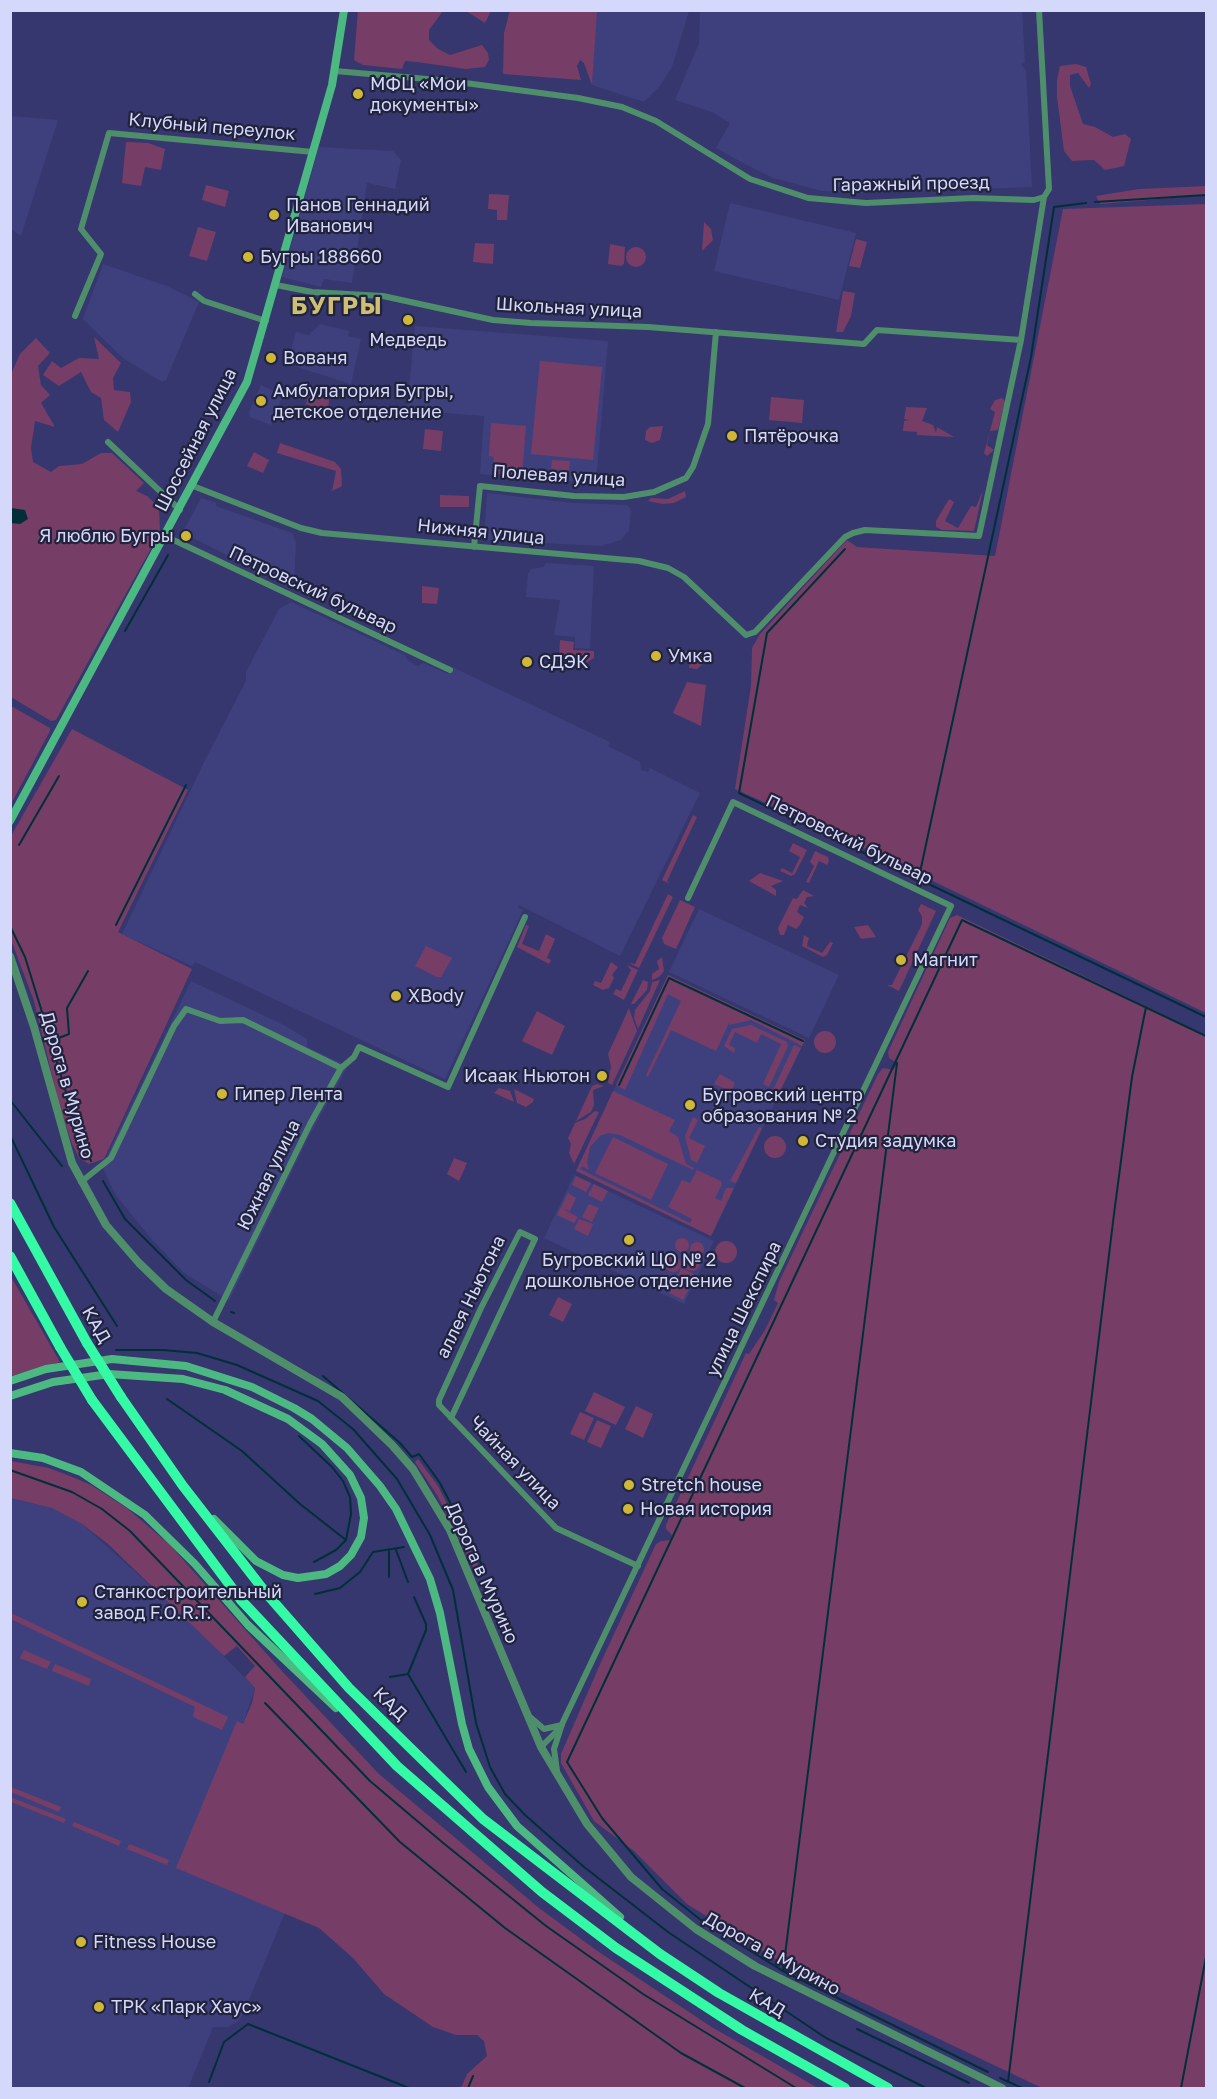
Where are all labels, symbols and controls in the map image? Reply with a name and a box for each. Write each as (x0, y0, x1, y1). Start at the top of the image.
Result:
place label: МФЦ «Мои документы» (370, 73, 479, 116)
marker: МФЦ «Мои документы» (351, 87, 365, 101)
street label: Клубный переулок (128, 109, 296, 145)
street label: Гаражный проезд (832, 172, 990, 196)
place label: Панов Геннадий Иванович (286, 194, 430, 236)
marker: Панов Геннадий Иванович (267, 208, 281, 222)
place label: Бугры 188660 (260, 246, 382, 268)
marker: Бугры 188660 (241, 250, 255, 264)
district label: БУГРЫ (291, 292, 383, 320)
street label: Школьная улица (495, 293, 643, 323)
marker: Медведь (401, 313, 415, 327)
place label: Медведь (369, 329, 447, 351)
place label: Вованя (283, 347, 347, 369)
marker: Вованя (264, 351, 278, 365)
street label: Шоссейная улица (151, 365, 241, 515)
place label: Амбулатория Бугры, детское отделение (273, 380, 454, 422)
marker: Амбулатория Бугры, детское отделение (254, 394, 268, 408)
place label: Пятёрочка (744, 425, 839, 447)
marker: Пятёрочка (725, 429, 739, 443)
street label: Полевая улица (492, 461, 626, 491)
street label: Нижняя улица (416, 515, 546, 549)
place label: Я люблю Бугры (39, 525, 174, 547)
marker: Я люблю Бугры (179, 529, 193, 543)
street label: Петровский бульвар (226, 542, 400, 638)
place label: Умка (668, 645, 713, 667)
marker: Умка (649, 649, 663, 663)
place label: СДЭК (539, 651, 588, 673)
marker: СДЭК (520, 655, 534, 669)
street label: Петровский бульвар (762, 790, 936, 890)
place label: Магнит (913, 949, 978, 971)
marker: Магнит (894, 953, 908, 967)
place label: XBody (408, 985, 464, 1007)
marker: XBody (389, 989, 403, 1003)
street label: Дорога в Мурино (36, 1009, 98, 1161)
place label: Исаак Ньютон (464, 1065, 590, 1087)
marker: Исаак Ньютон (595, 1069, 609, 1083)
place label: Гипер Лента (234, 1083, 343, 1105)
place label: Бугровский центр образования № 2 (702, 1084, 863, 1126)
marker: Гипер Лента (215, 1087, 229, 1101)
marker: Бугровский центр образования № 2 (683, 1098, 697, 1112)
street label: Южная улица (233, 1116, 305, 1234)
place label: Студия задумка (815, 1130, 956, 1152)
marker: Студия задумка (796, 1134, 810, 1148)
street label: аллея Ньютона (432, 1232, 510, 1362)
marker: Бугровский ЦО № 2 дошкольное отделение (622, 1233, 636, 1247)
street label: улица Шекспира (702, 1238, 786, 1380)
place label: Бугровский ЦО № 2 дошкольное отделение (526, 1249, 732, 1292)
street label: КАД (77, 1303, 115, 1347)
street label: Чайная улица (465, 1412, 565, 1514)
place label: Stretch house (641, 1474, 762, 1496)
marker: Stretch house (622, 1478, 636, 1492)
place label: Новая история (640, 1498, 772, 1520)
street label: Дорога в Мурино (441, 1499, 523, 1647)
marker: Новая история (621, 1502, 635, 1516)
place label: Станкостроительный завод F.O.R.T. (94, 1581, 282, 1624)
marker: Станкостроительный завод F.O.R.T. (75, 1595, 89, 1609)
street label: КАД (369, 1683, 411, 1725)
street label: Дорога в Мурино (700, 1908, 844, 2000)
place label: Fitness House (93, 1931, 216, 1953)
marker: Fitness House (74, 1935, 88, 1949)
street label: КАД (745, 1984, 789, 2022)
place label: ТРК «Парк Хаус» (111, 1996, 261, 2018)
marker: ТРК «Парк Хаус» (92, 2000, 106, 2014)

